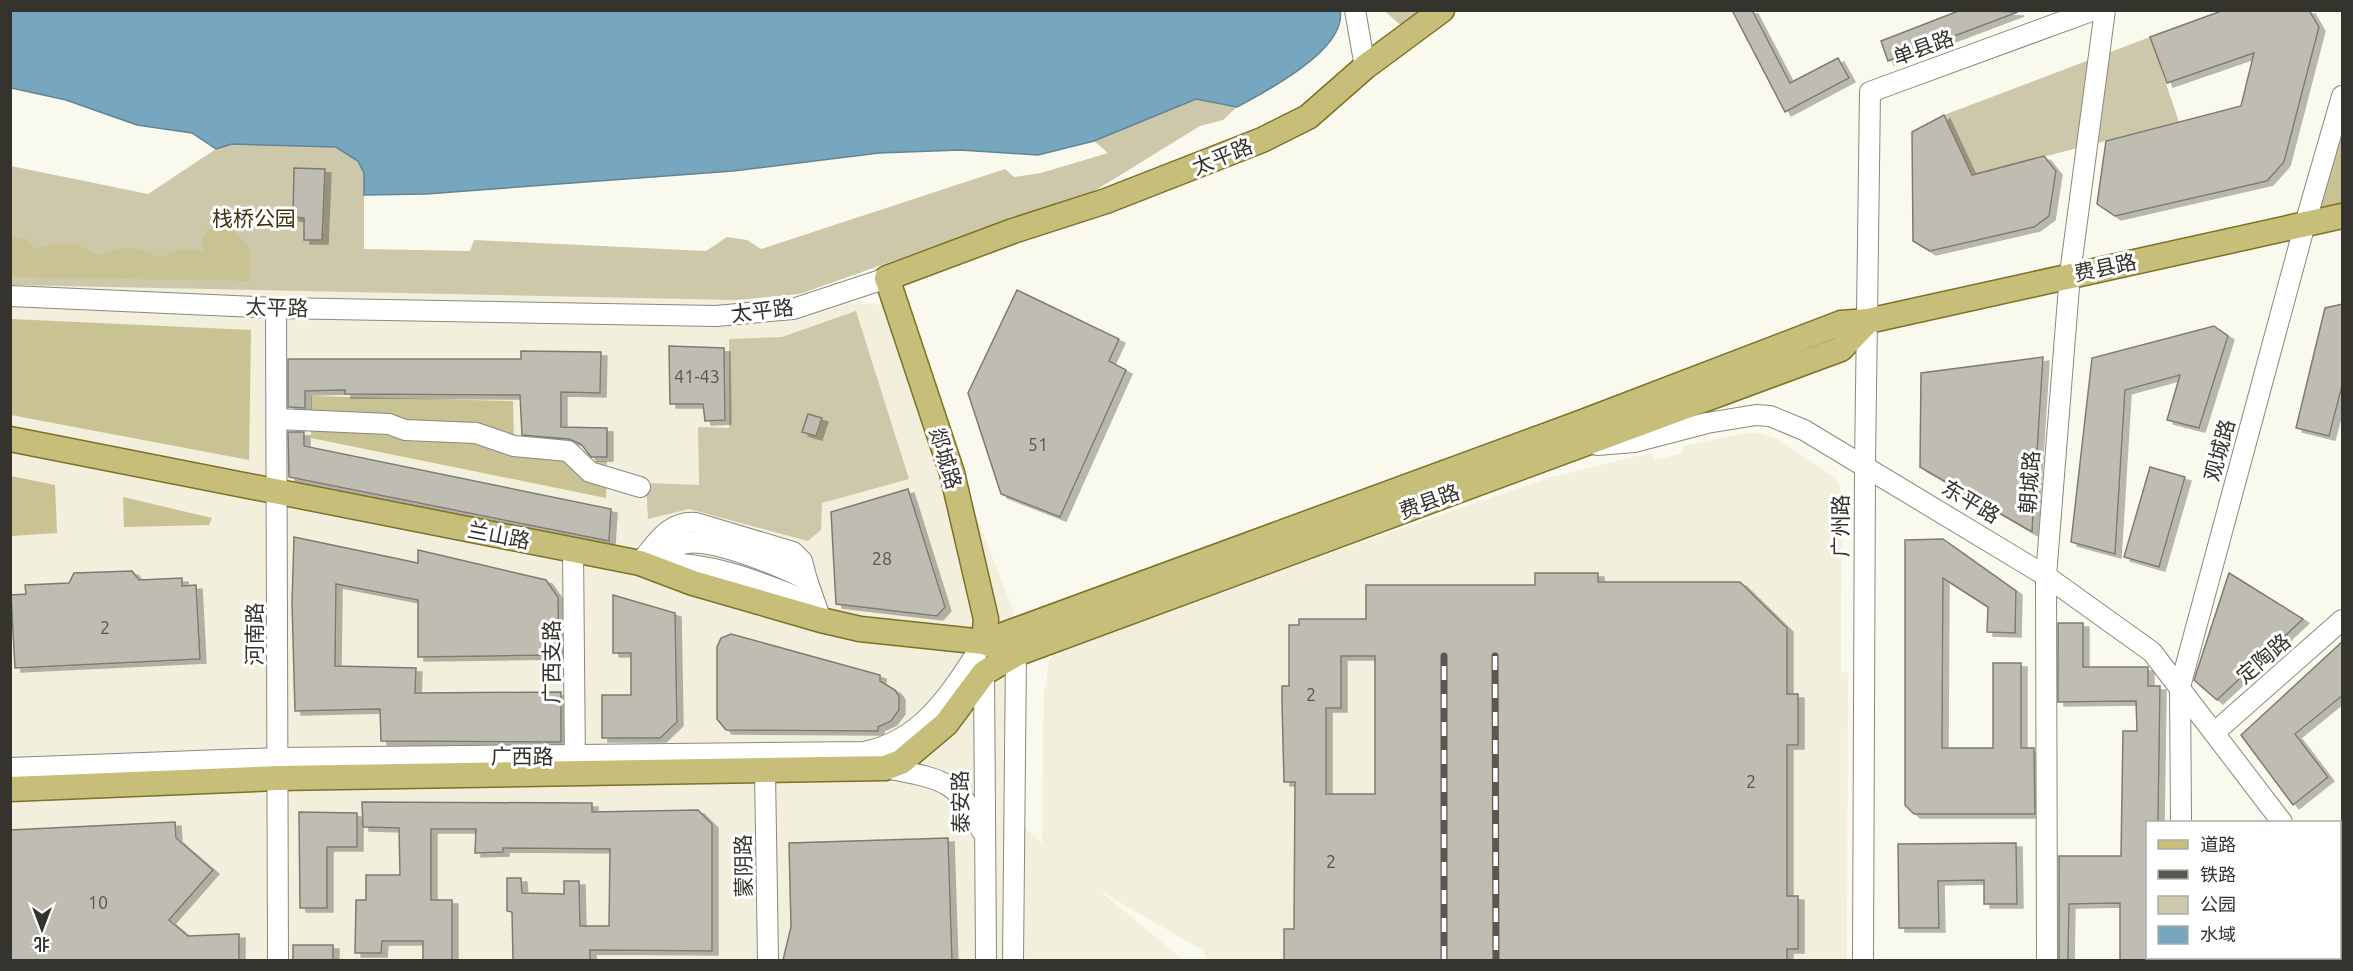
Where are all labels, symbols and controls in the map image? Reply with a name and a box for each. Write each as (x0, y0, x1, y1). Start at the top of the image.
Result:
street label: 单县路 (1889, 25, 1957, 69)
street label: 太平路 (1188, 133, 1256, 179)
park label: 栈桥公园 (212, 206, 296, 230)
street label: 费县路 (2072, 249, 2138, 285)
street label: 太平路 (245, 294, 309, 320)
street label: 太平路 (729, 294, 795, 326)
house number: 41-43 (674, 366, 720, 386)
street label: 观城路 (2199, 416, 2239, 484)
street label: 郯城路 (925, 424, 967, 492)
house number: 51 (1028, 434, 1048, 454)
street label: 朝城路 (2015, 450, 2043, 514)
street label: 东平路 (1938, 474, 2004, 528)
street label: 费县路 (1395, 479, 1463, 523)
street label: 广州路 (1828, 495, 1852, 558)
street label: 兰山路 (466, 517, 532, 553)
house number: 28 (872, 548, 892, 568)
street label: 河南路 (242, 603, 266, 666)
house number: 2 (100, 617, 110, 637)
street label: 广西支路 (539, 620, 563, 704)
street label: 定陶路 (2231, 628, 2295, 688)
house number: 2 (1306, 684, 1316, 704)
street label: 广西路 (491, 744, 554, 768)
street label: 泰安路 (947, 770, 973, 834)
house number: 2 (1746, 771, 1756, 791)
legend (2146, 821, 2341, 959)
street label: 蒙阴路 (730, 834, 756, 898)
text: 道路 (2200, 834, 2236, 854)
house number: 2 (1326, 851, 1336, 871)
text: 铁路 (2200, 864, 2236, 884)
house number: 10 (88, 892, 108, 912)
text: 公园 (2200, 894, 2236, 914)
north arrow (12, 899, 72, 959)
text: 水域 (2200, 924, 2236, 944)
text: 北 (34, 935, 50, 953)

